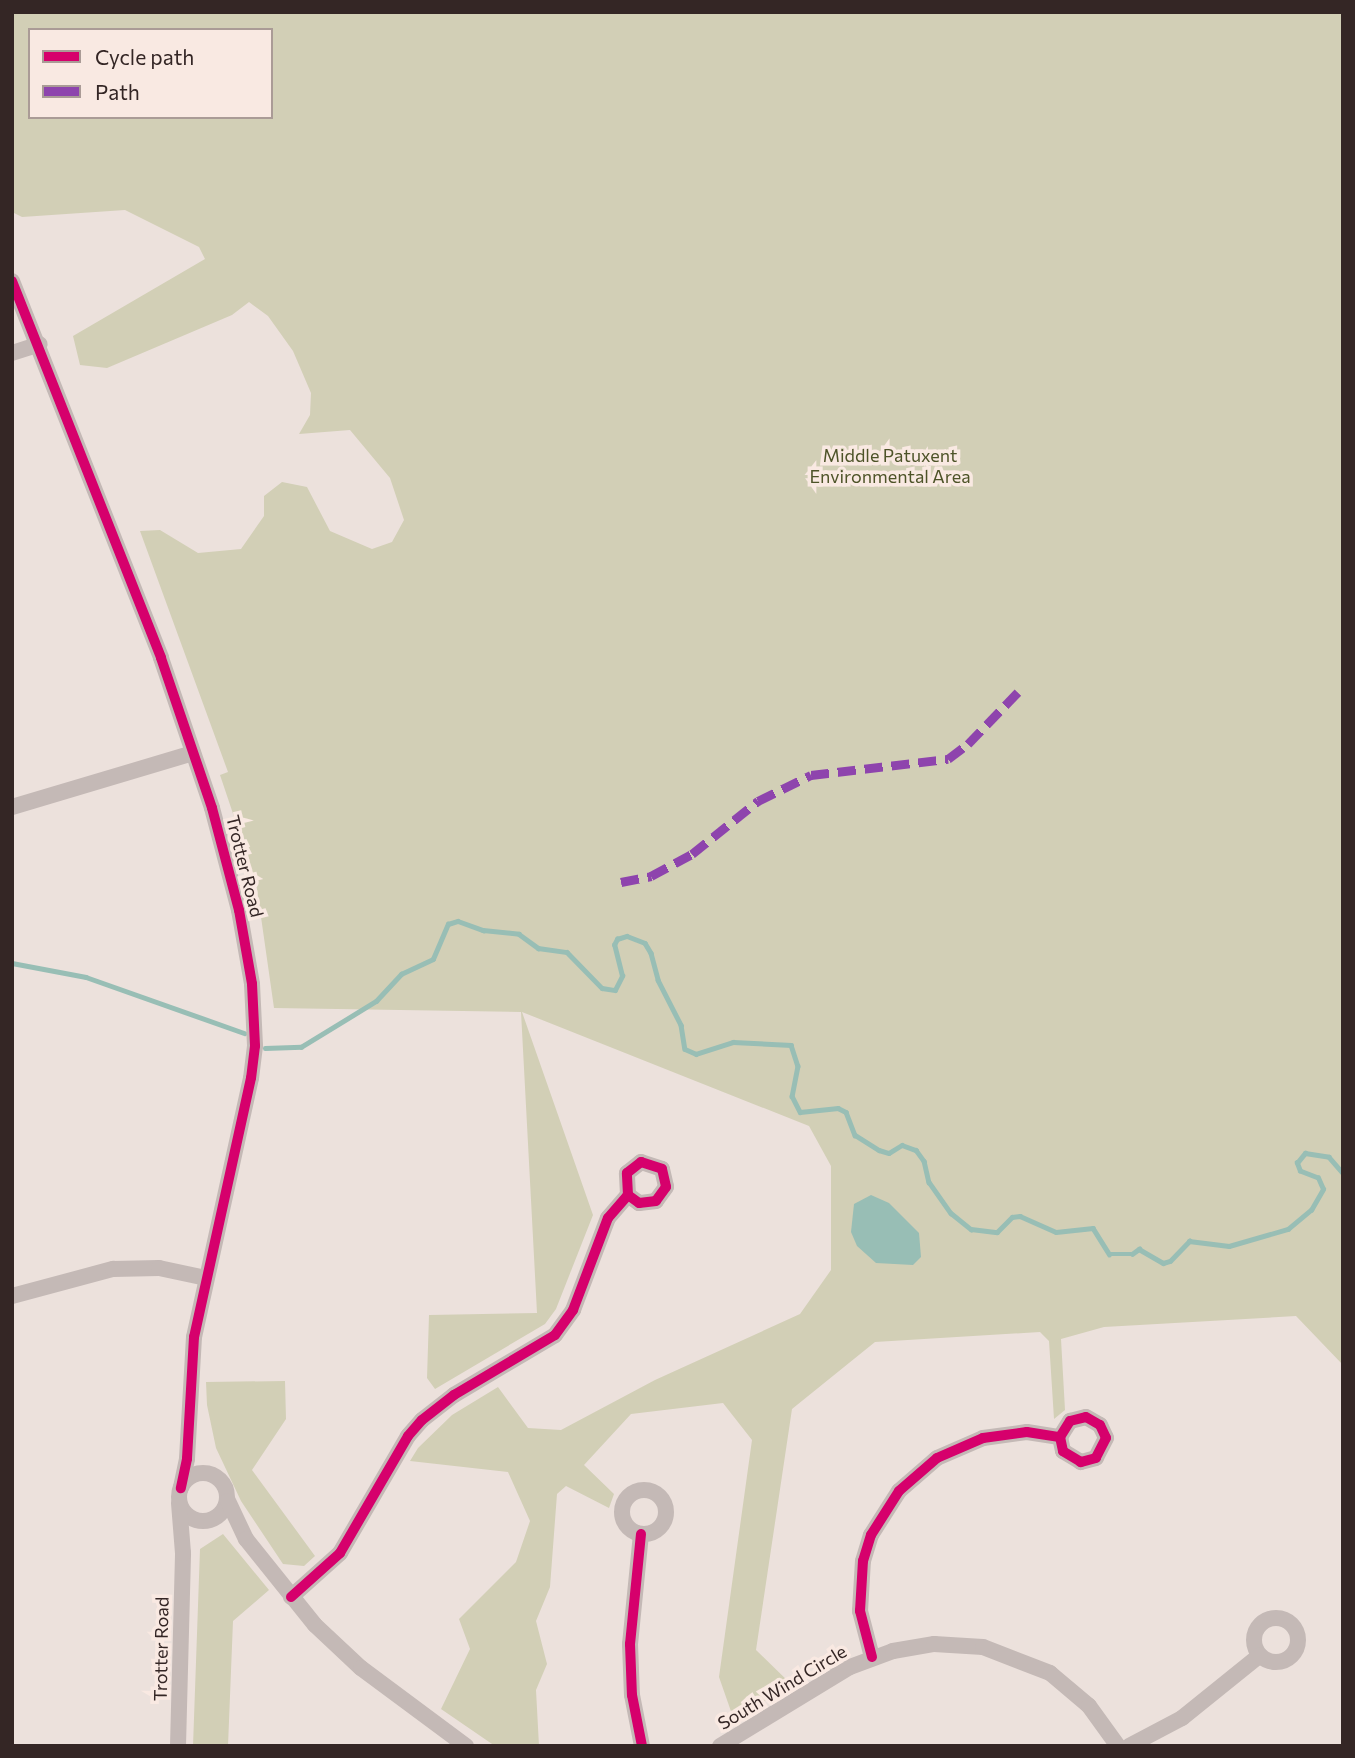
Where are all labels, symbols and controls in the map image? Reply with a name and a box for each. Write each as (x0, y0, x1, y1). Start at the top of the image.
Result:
legend (28, 28, 273, 119)
text: Cycle path (95, 44, 194, 69)
text: Path (95, 79, 140, 104)
park label: Middle Patuxent Environmental Area (809, 445, 971, 488)
street label: Trotter Road (222, 813, 268, 919)
street label: Trotter Road (149, 1597, 173, 1701)
street label: South Wind Circle (714, 1640, 850, 1734)

